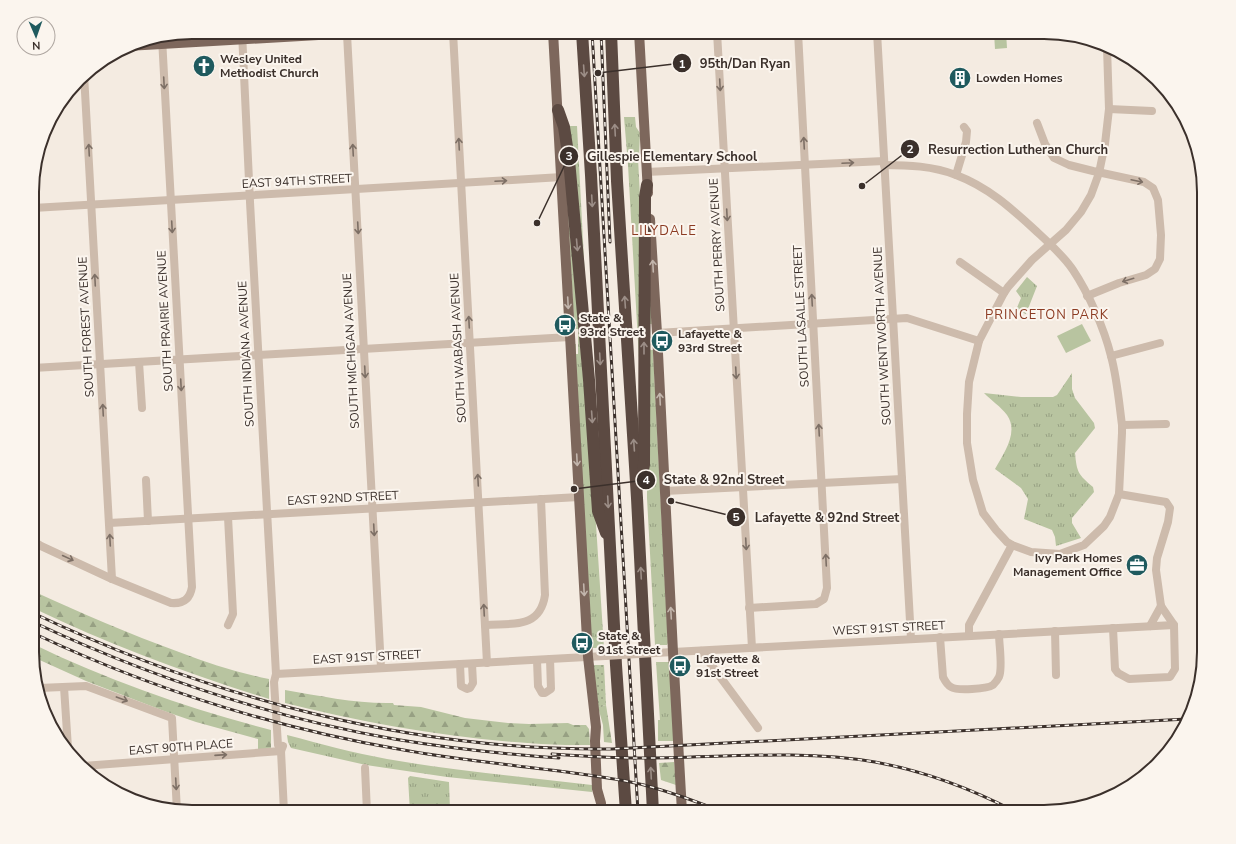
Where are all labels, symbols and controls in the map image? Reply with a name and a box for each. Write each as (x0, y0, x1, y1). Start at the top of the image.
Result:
north arrow (16, 16, 56, 56)
text: N (32, 38, 41, 53)
place label: Wesley United Methodist Church (220, 51, 319, 81)
callout: 95th/Dan Ryan (672, 51, 798, 76)
church icon: Wesley United Methodist Church (191, 53, 217, 79)
text: 95th/Dan Ryan (700, 55, 790, 73)
text: 1 (678, 56, 686, 72)
one-way arrow (580, 64, 588, 77)
building icon: Lowden Homes (947, 65, 973, 91)
place label: Lowden Homes (976, 70, 1063, 86)
one-way arrow (161, 76, 168, 89)
one-way arrow (717, 78, 724, 91)
one-way arrow (611, 124, 619, 137)
one-way arrow (800, 137, 808, 150)
callout: Resurrection Lutheran Church (900, 137, 1116, 162)
one-way arrow (456, 138, 463, 151)
text: 2 (906, 141, 914, 157)
text: Resurrection Lutheran Church (928, 141, 1108, 159)
one-way arrow (85, 144, 92, 157)
one-way arrow (350, 144, 357, 157)
callout: Gillespie Elementary School (559, 144, 765, 169)
text: 3 (565, 148, 573, 164)
text: Gillespie Elementary School (587, 148, 758, 166)
one-way arrow (841, 159, 854, 166)
street label: EAST 94TH STREET (241, 170, 353, 192)
one-way arrow (494, 177, 507, 184)
one-way arrow (1131, 177, 1144, 185)
street label: SOUTH PERRY AVENUE (706, 178, 728, 312)
one-way arrow (588, 194, 596, 207)
one-way arrow (724, 208, 731, 221)
one-way arrow (169, 220, 176, 233)
one-way arrow (354, 221, 361, 234)
district label: LILYDALE (631, 222, 697, 240)
one-way arrow (573, 238, 580, 251)
street label: SOUTH LASALLE STREET (789, 244, 813, 388)
street label: SOUTH WENTWORTH AVENUE (869, 246, 895, 426)
street label: SOUTH PRAIRIE AVENUE (153, 250, 177, 392)
street label: SOUTH FOREST AVENUE (74, 256, 98, 398)
one-way arrow (649, 260, 657, 273)
street label: SOUTH MICHIGAN AVENUE (339, 273, 363, 429)
street label: SOUTH WABASH AVENUE (446, 273, 470, 423)
one-way arrow (92, 274, 99, 287)
one-way arrow (1123, 277, 1135, 285)
street label: SOUTH INDIANA AVENUE (234, 281, 258, 427)
one-way arrow (808, 294, 816, 307)
one-way arrow (565, 296, 572, 309)
one-way arrow (621, 296, 629, 309)
district label: PRINCETON PARK (985, 306, 1109, 324)
place label: State & 93rd Street (580, 310, 644, 340)
bus stop icon: State & 93rd Street (552, 312, 578, 338)
one-way arrow (465, 316, 473, 329)
place label: Lafayette & 93rd Street (678, 326, 742, 356)
bus stop icon: Lafayette & 93rd Street (649, 328, 675, 354)
one-way arrow (640, 342, 648, 355)
one-way arrow (597, 352, 604, 365)
one-way arrow (362, 365, 369, 378)
one-way arrow (733, 366, 740, 379)
one-way arrow (177, 378, 184, 391)
one-way arrow (657, 393, 664, 406)
one-way arrow (99, 404, 106, 417)
one-way arrow (588, 410, 595, 423)
one-way arrow (815, 424, 823, 437)
one-way arrow (630, 439, 638, 452)
one-way arrow (573, 453, 581, 466)
callout: State & 92nd Street (636, 467, 793, 492)
text: State & 92nd Street (664, 471, 785, 489)
text: 4 (642, 472, 650, 488)
one-way arrow (474, 474, 481, 487)
street label: EAST 92ND STREET (287, 487, 400, 509)
one-way arrow (605, 495, 612, 508)
callout: Lafayette & 92nd Street (726, 505, 907, 530)
text: 5 (732, 509, 740, 525)
text: Lafayette & 92nd Street (755, 509, 900, 527)
one-way arrow (370, 523, 377, 536)
one-way arrow (106, 534, 114, 547)
one-way arrow (742, 537, 749, 550)
place label: Ivy Park Homes Management Office (1013, 550, 1122, 580)
office icon: Ivy Park Homes Management Office (1124, 552, 1150, 578)
one-way arrow (822, 554, 829, 567)
one-way arrow (62, 555, 74, 562)
one-way arrow (637, 567, 645, 580)
one-way arrow (580, 583, 588, 596)
one-way arrow (481, 604, 488, 617)
one-way arrow (667, 607, 674, 620)
street label: WEST 91ST STREET (832, 617, 947, 639)
place label: State & 91st Street (598, 628, 661, 658)
bus stop icon: State & 91st Street (569, 630, 595, 656)
street label: EAST 91ST STREET (312, 646, 422, 668)
place label: Lafayette & 91st Street (696, 651, 760, 681)
bus stop icon: Lafayette & 91st Street (667, 653, 693, 679)
one-way arrow (116, 696, 128, 704)
street label: EAST 90TH PLACE (128, 735, 234, 759)
one-way arrow (214, 752, 227, 759)
one-way arrow (648, 767, 655, 780)
one-way arrow (172, 777, 179, 790)

